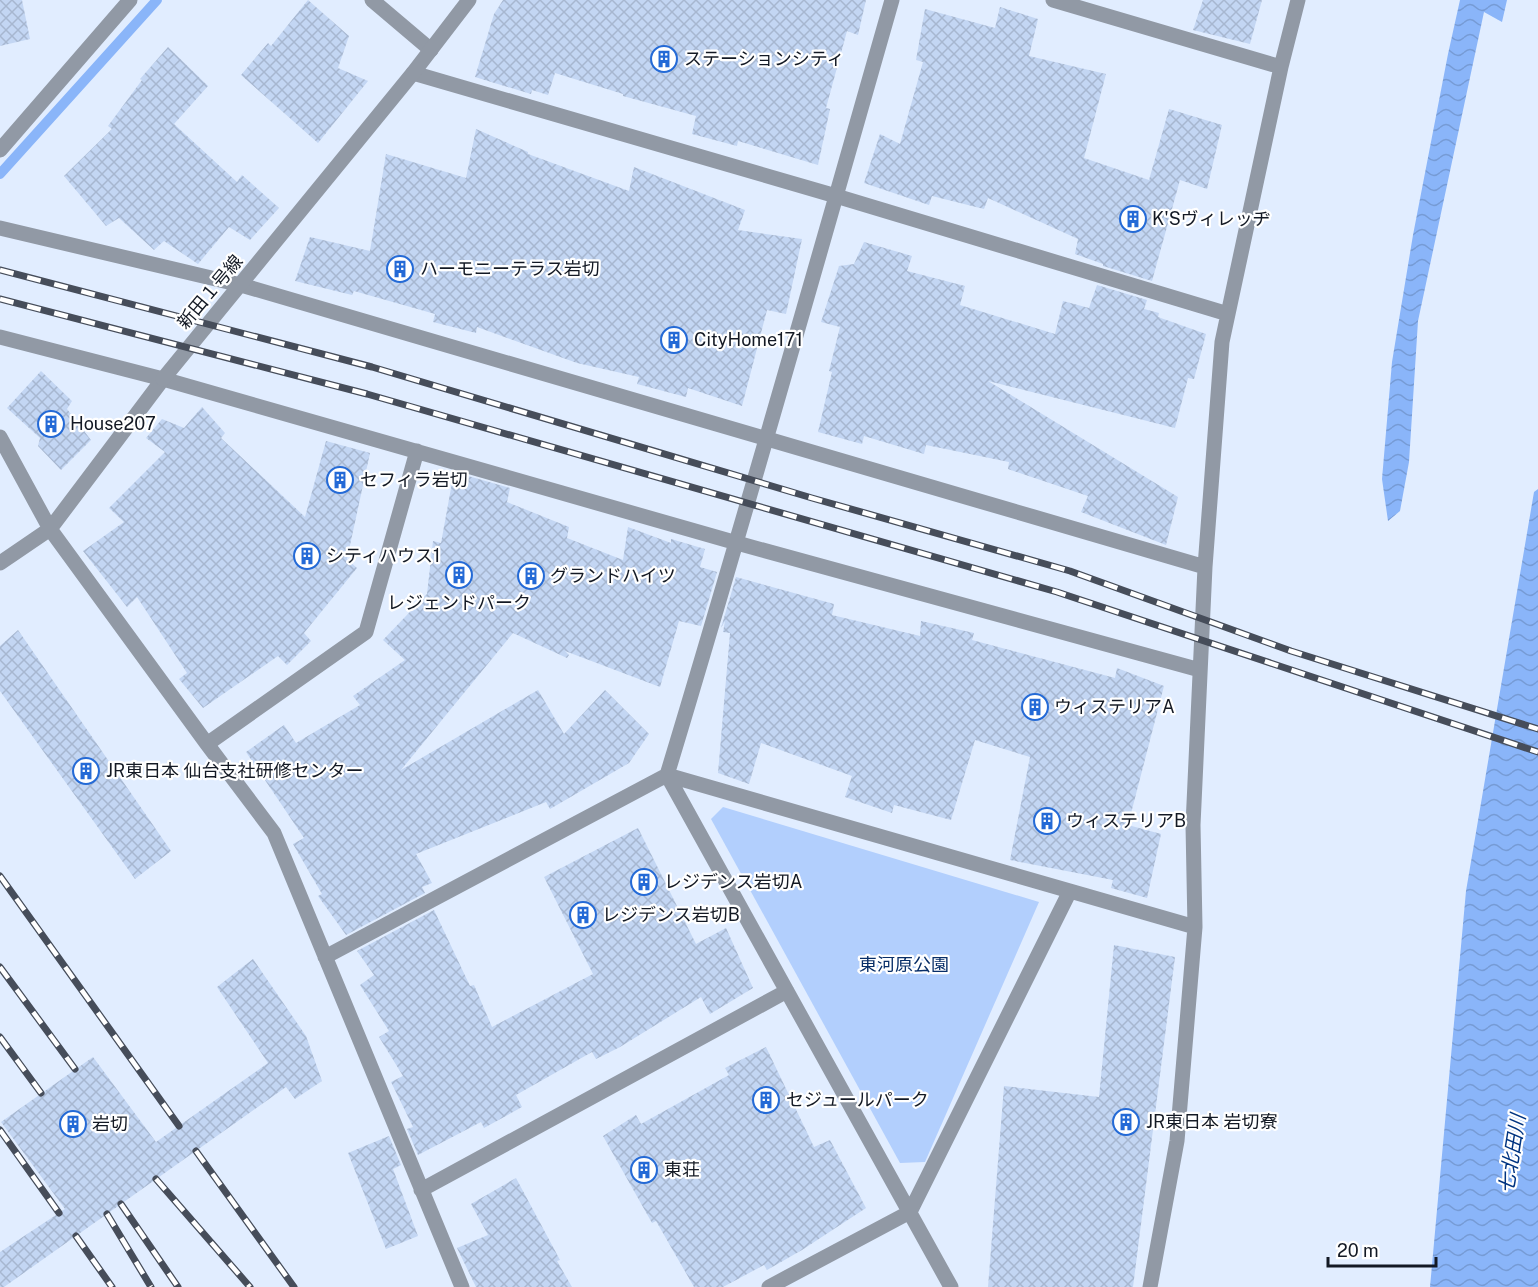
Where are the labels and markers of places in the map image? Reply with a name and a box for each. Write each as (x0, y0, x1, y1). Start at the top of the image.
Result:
building icon: ステーションシティ (649, 44, 679, 74)
place label: ステーションシティ (684, 48, 845, 69)
building icon: K'Sヴィレッヂ (1118, 204, 1148, 234)
place label: K'Sヴィレッヂ (1152, 208, 1271, 229)
building icon: ハーモニーテラス岩切 (385, 254, 415, 284)
place label: ハーモニーテラス岩切 (420, 258, 600, 279)
building icon: CityHome171 (659, 325, 689, 355)
place label: CityHome171 (694, 329, 803, 350)
building icon: House207 (36, 409, 66, 439)
place label: House207 (70, 413, 156, 434)
building icon: セフィラ岩切 (325, 465, 355, 495)
place label: セフィラ岩切 (360, 469, 468, 490)
building icon: シティハウス1 (292, 541, 322, 571)
place label: シティハウス1 (326, 545, 440, 566)
building icon: レジェンドパーク (444, 560, 474, 590)
building icon: グランドハイツ (516, 561, 546, 591)
place label: グランドハイツ (550, 565, 676, 586)
place label: レジェンドパーク (387, 592, 531, 613)
building icon: ウィステリアA (1020, 692, 1050, 722)
place label: ウィステリアA (1054, 696, 1175, 717)
building icon: JR東日本 仙台支社研修センター (71, 756, 101, 786)
place label: JR東日本 仙台支社研修センター (106, 760, 364, 781)
building icon: ウィステリアB (1032, 806, 1062, 836)
place label: ウィステリアB (1066, 810, 1186, 831)
building icon: レジデンス岩切A (629, 867, 659, 897)
place label: レジデンス岩切A (664, 871, 803, 892)
building icon: レジデンス岩切B (568, 900, 598, 930)
place label: レジデンス岩切B (602, 904, 740, 925)
building icon: セジュールパーク (751, 1085, 781, 1115)
place label: セジュールパーク (786, 1089, 929, 1110)
building icon: JR東日本 岩切寮 (1111, 1107, 1141, 1137)
building icon: 岩切 (58, 1109, 88, 1139)
place label: JR東日本 岩切寮 (1146, 1111, 1278, 1132)
place label: 岩切 (92, 1113, 128, 1134)
building icon: 東荘 (629, 1155, 659, 1185)
place label: 東荘 (664, 1159, 700, 1180)

